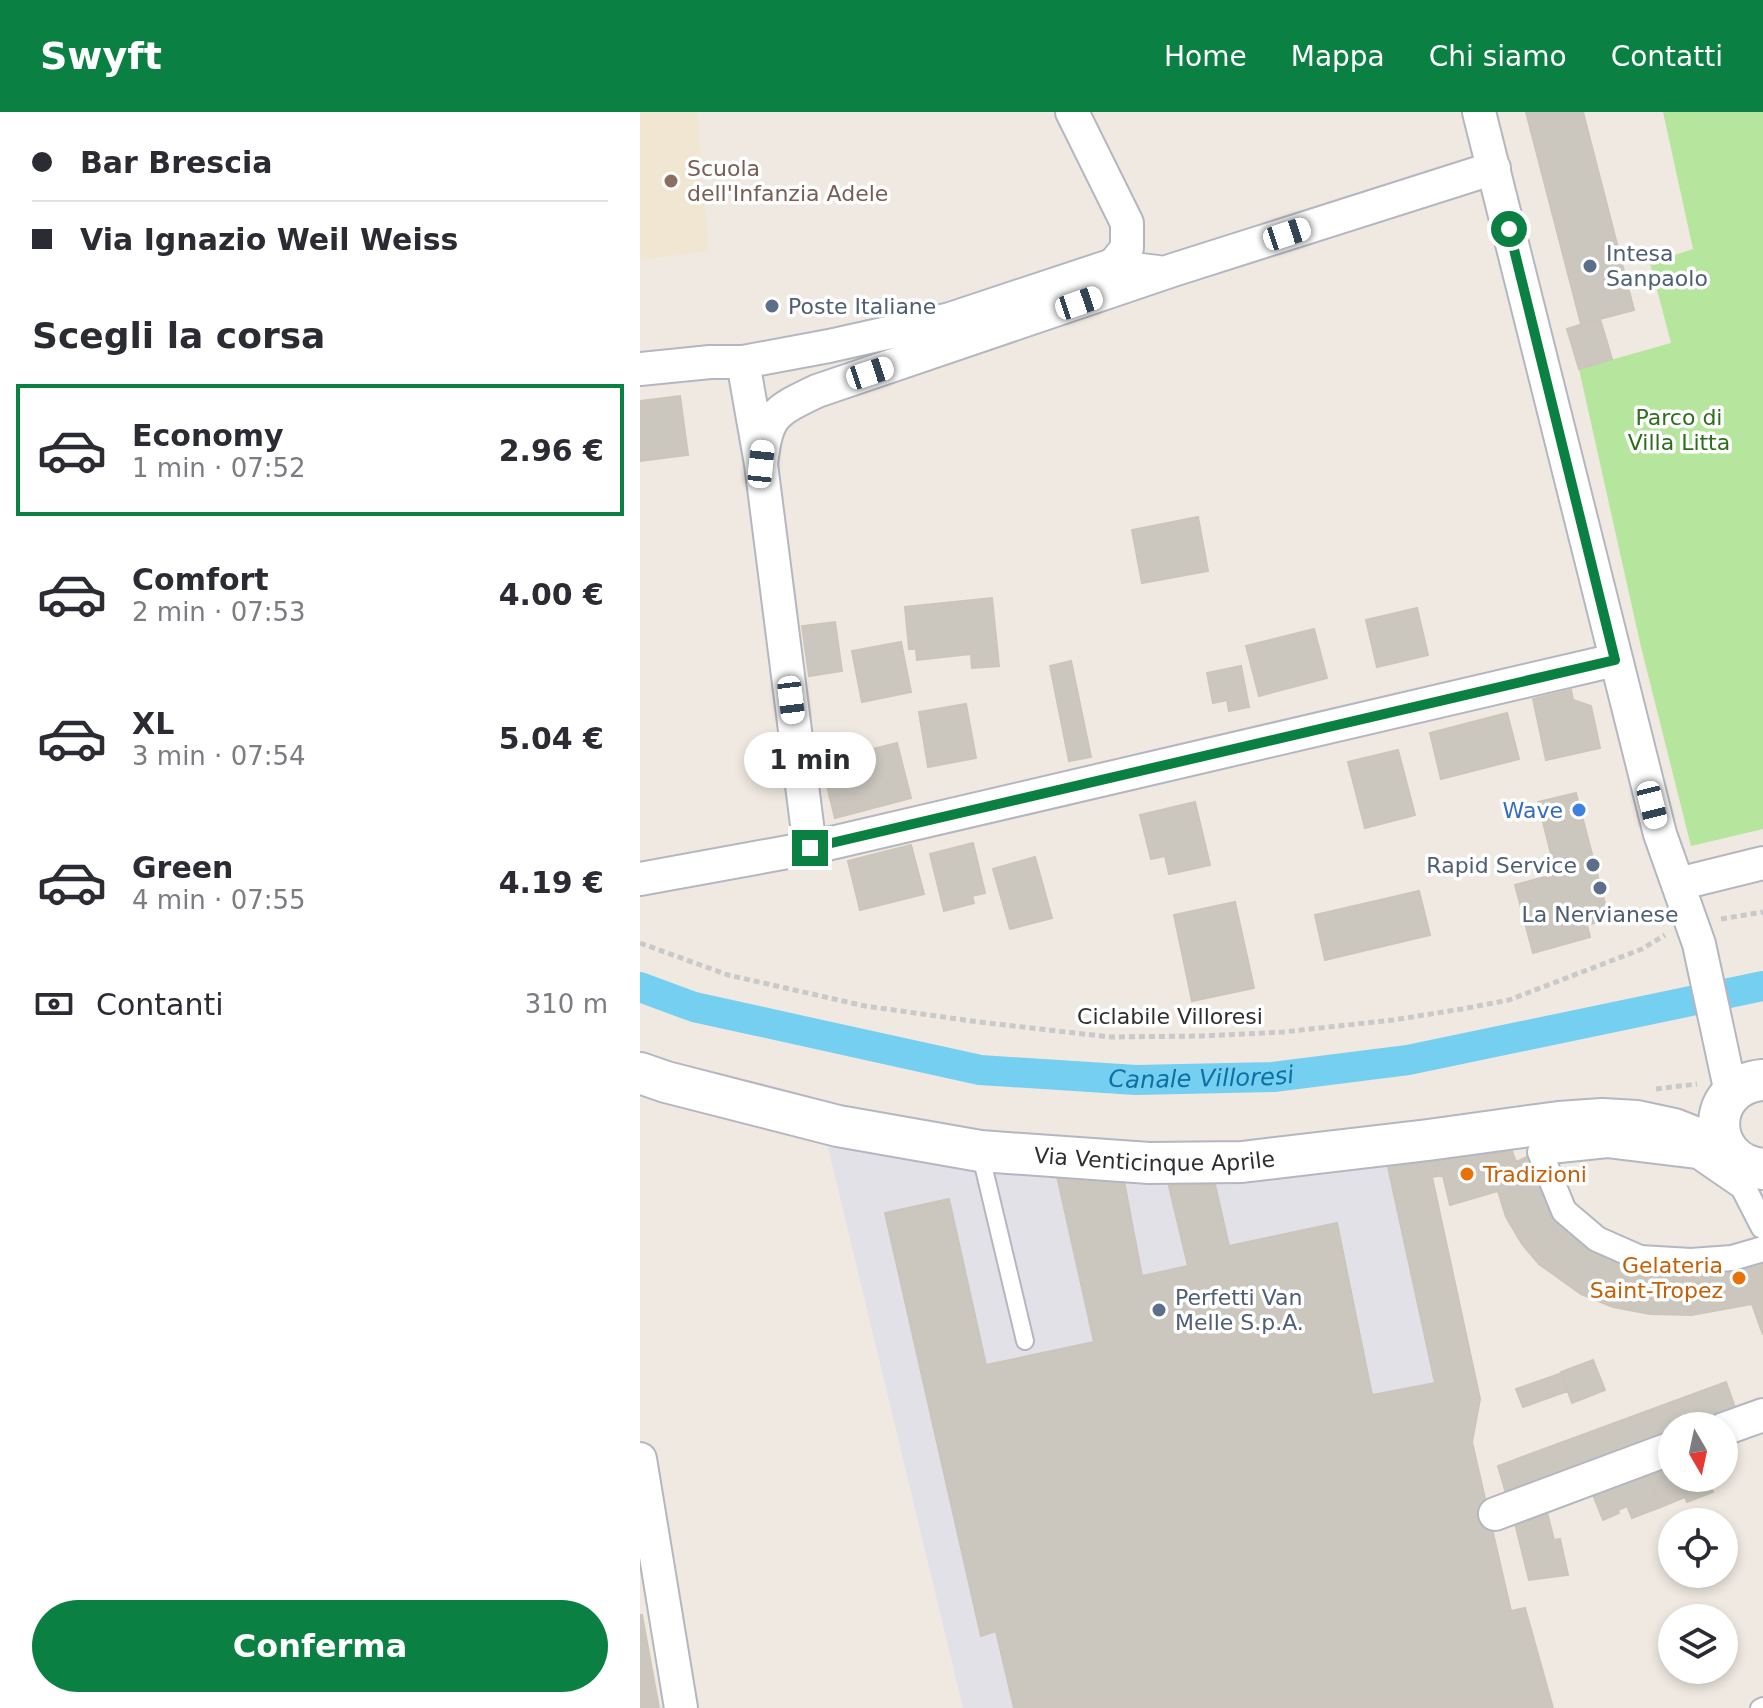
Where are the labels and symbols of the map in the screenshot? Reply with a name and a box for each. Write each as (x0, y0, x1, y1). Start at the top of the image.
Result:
place label: Scuola dell'Infanzia Adele (687, 156, 888, 206)
marker: Scuola dell'Infanzia Adele (662, 172, 680, 190)
route start (1491, 211, 1527, 247)
car (1260, 215, 1314, 253)
place label: Intesa Sanpaolo (1606, 241, 1708, 291)
marker: Intesa Sanpaolo (1581, 257, 1599, 275)
car (1052, 284, 1106, 322)
place label: Poste Italiane (788, 294, 936, 319)
marker: Poste Italiane (763, 297, 781, 315)
car (843, 354, 897, 392)
park label: Parco di Villa Litta (1628, 405, 1730, 455)
car (747, 439, 775, 489)
car (776, 675, 806, 725)
callout: 1 min (744, 732, 876, 788)
car (1635, 779, 1669, 831)
place label: Wave (1503, 798, 1563, 823)
marker: Wave (1570, 801, 1588, 819)
route end (792, 830, 828, 866)
place label: Rapid Service (1426, 853, 1577, 878)
marker: Rapid Service (1584, 856, 1602, 874)
marker: La Nervianese (1591, 879, 1609, 897)
place label: La Nervianese (1522, 902, 1678, 927)
street label: Ciclabile Villoresi (1077, 1004, 1263, 1029)
water label: Canale Villoresi (1108, 1060, 1296, 1094)
street label: Via Venticinque Aprile (1033, 1143, 1276, 1176)
place label: Tradizioni (1482, 1162, 1587, 1187)
marker: Tradizioni (1458, 1165, 1476, 1183)
place label: Gelateria Saint-Tropez (1590, 1253, 1723, 1303)
marker: Gelateria Saint-Tropez (1730, 1269, 1748, 1287)
place label: Perfetti Van Melle S.p.A. (1175, 1285, 1304, 1335)
marker: Perfetti Van Melle S.p.A. (1150, 1301, 1168, 1319)
north arrow (1658, 1412, 1738, 1492)

